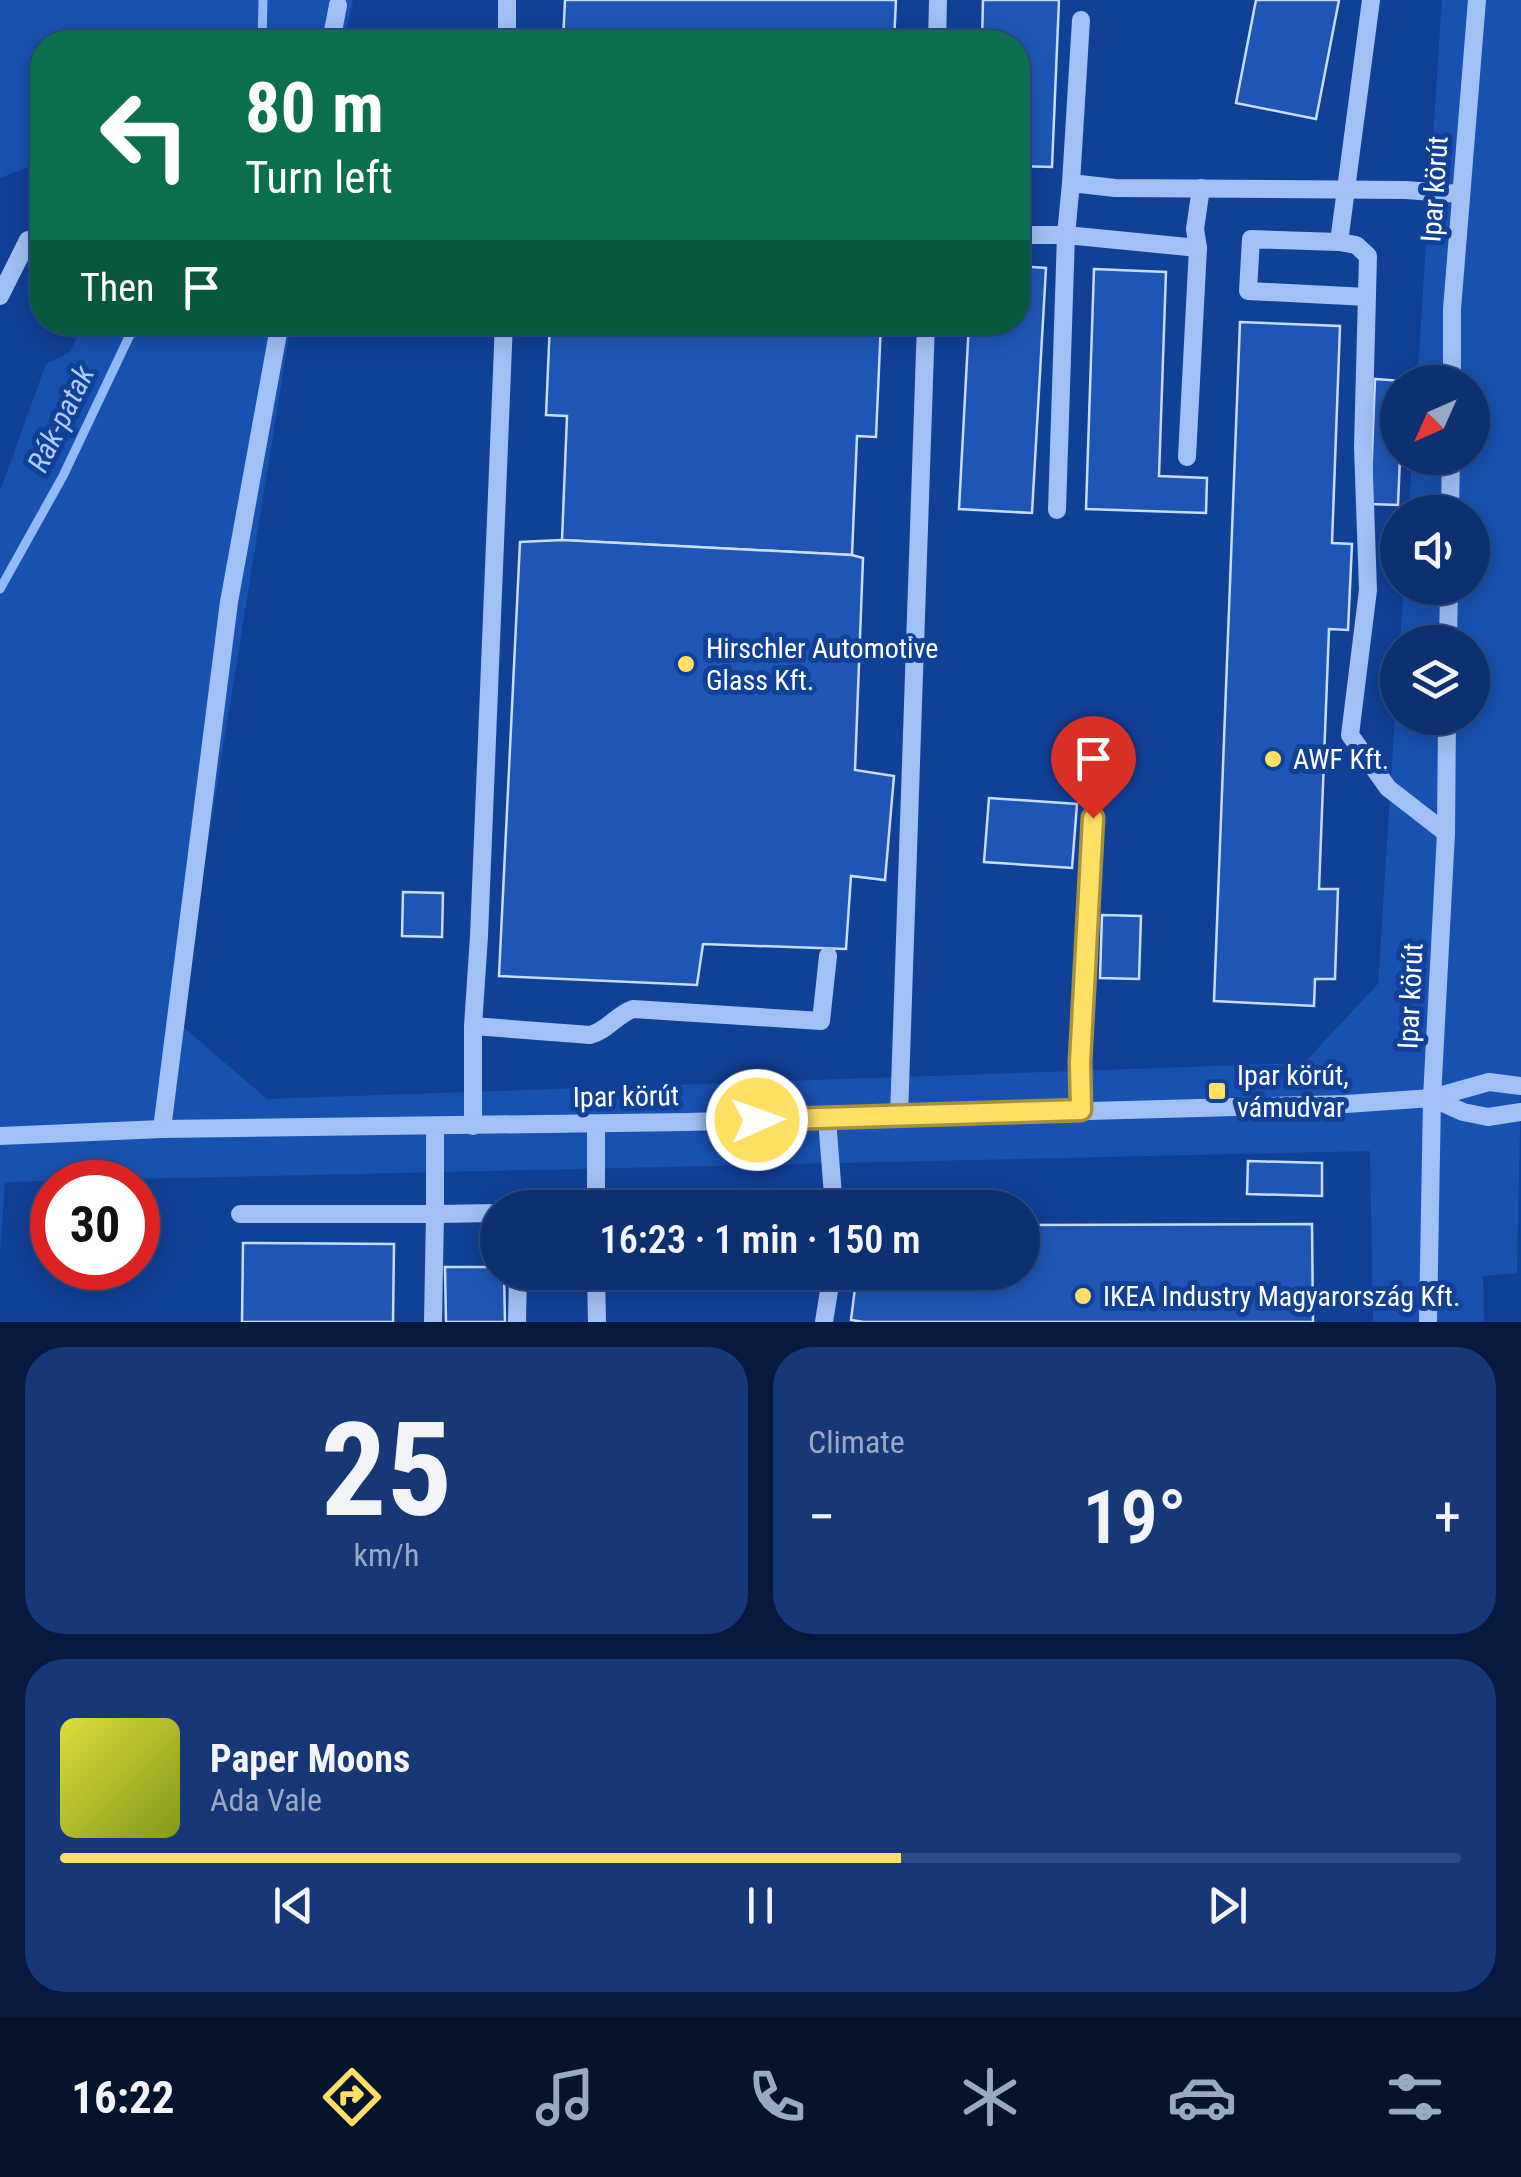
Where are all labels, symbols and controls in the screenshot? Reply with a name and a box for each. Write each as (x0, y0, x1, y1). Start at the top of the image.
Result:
text: 80 m (245, 67, 384, 149)
icon: left (80, 70, 210, 200)
street label: Ipar körút (1414, 135, 1455, 243)
text: Turn left (245, 151, 393, 204)
icon: arrive (174, 260, 229, 315)
text: Then (80, 266, 154, 310)
water label: Rák-patak (20, 359, 102, 478)
north arrow (1380, 365, 1490, 475)
map controls (1380, 365, 1490, 735)
button: sound (1380, 495, 1490, 605)
button: layers (1380, 625, 1490, 735)
place label: Hirschler Automotive Glass Kft. (706, 632, 938, 697)
marker: Hirschler Automotive Glass Kft. (675, 653, 697, 675)
pin (1051, 716, 1136, 819)
icon: arrive (1066, 731, 1121, 786)
place label: AWF Kft. (1293, 743, 1389, 776)
marker: AWF Kft. (1262, 748, 1284, 770)
street label: Ipar körút (1391, 942, 1430, 1050)
place label: Ipar körút, vámudvar (1237, 1059, 1349, 1124)
position arrow (705, 1068, 809, 1172)
street label: Ipar körút (573, 1079, 679, 1114)
marker: Ipar körút, vámudvar (1206, 1080, 1228, 1102)
speed limit sign: 30 (30, 1160, 160, 1290)
text: 16:23 · 1 min · 150 m (600, 1218, 920, 1262)
place label: IKEA Industry Magyarország Kft. (1103, 1280, 1460, 1313)
marker: IKEA Industry Magyarország Kft. (1072, 1285, 1094, 1307)
text: 25 (321, 1394, 452, 1547)
text: Climate (808, 1423, 905, 1461)
text: 19° (1082, 1473, 1187, 1561)
text: − (808, 1485, 836, 1549)
text: + (1434, 1485, 1461, 1549)
text: km/h (354, 1536, 419, 1574)
text: Paper Moons (210, 1737, 410, 1781)
text: Ada Vale (210, 1781, 322, 1819)
icon: previous (266, 1878, 321, 1933)
icon: pause (733, 1878, 788, 1933)
icon: next (1200, 1878, 1255, 1933)
icon: directions (317, 2062, 387, 2132)
icon: music (530, 2062, 600, 2132)
icon: phone (742, 2062, 812, 2132)
icon: climate (955, 2062, 1025, 2132)
icon: car (1167, 2062, 1237, 2132)
icon: filters (1380, 2062, 1450, 2132)
text: 16:22 (71, 2071, 175, 2124)

